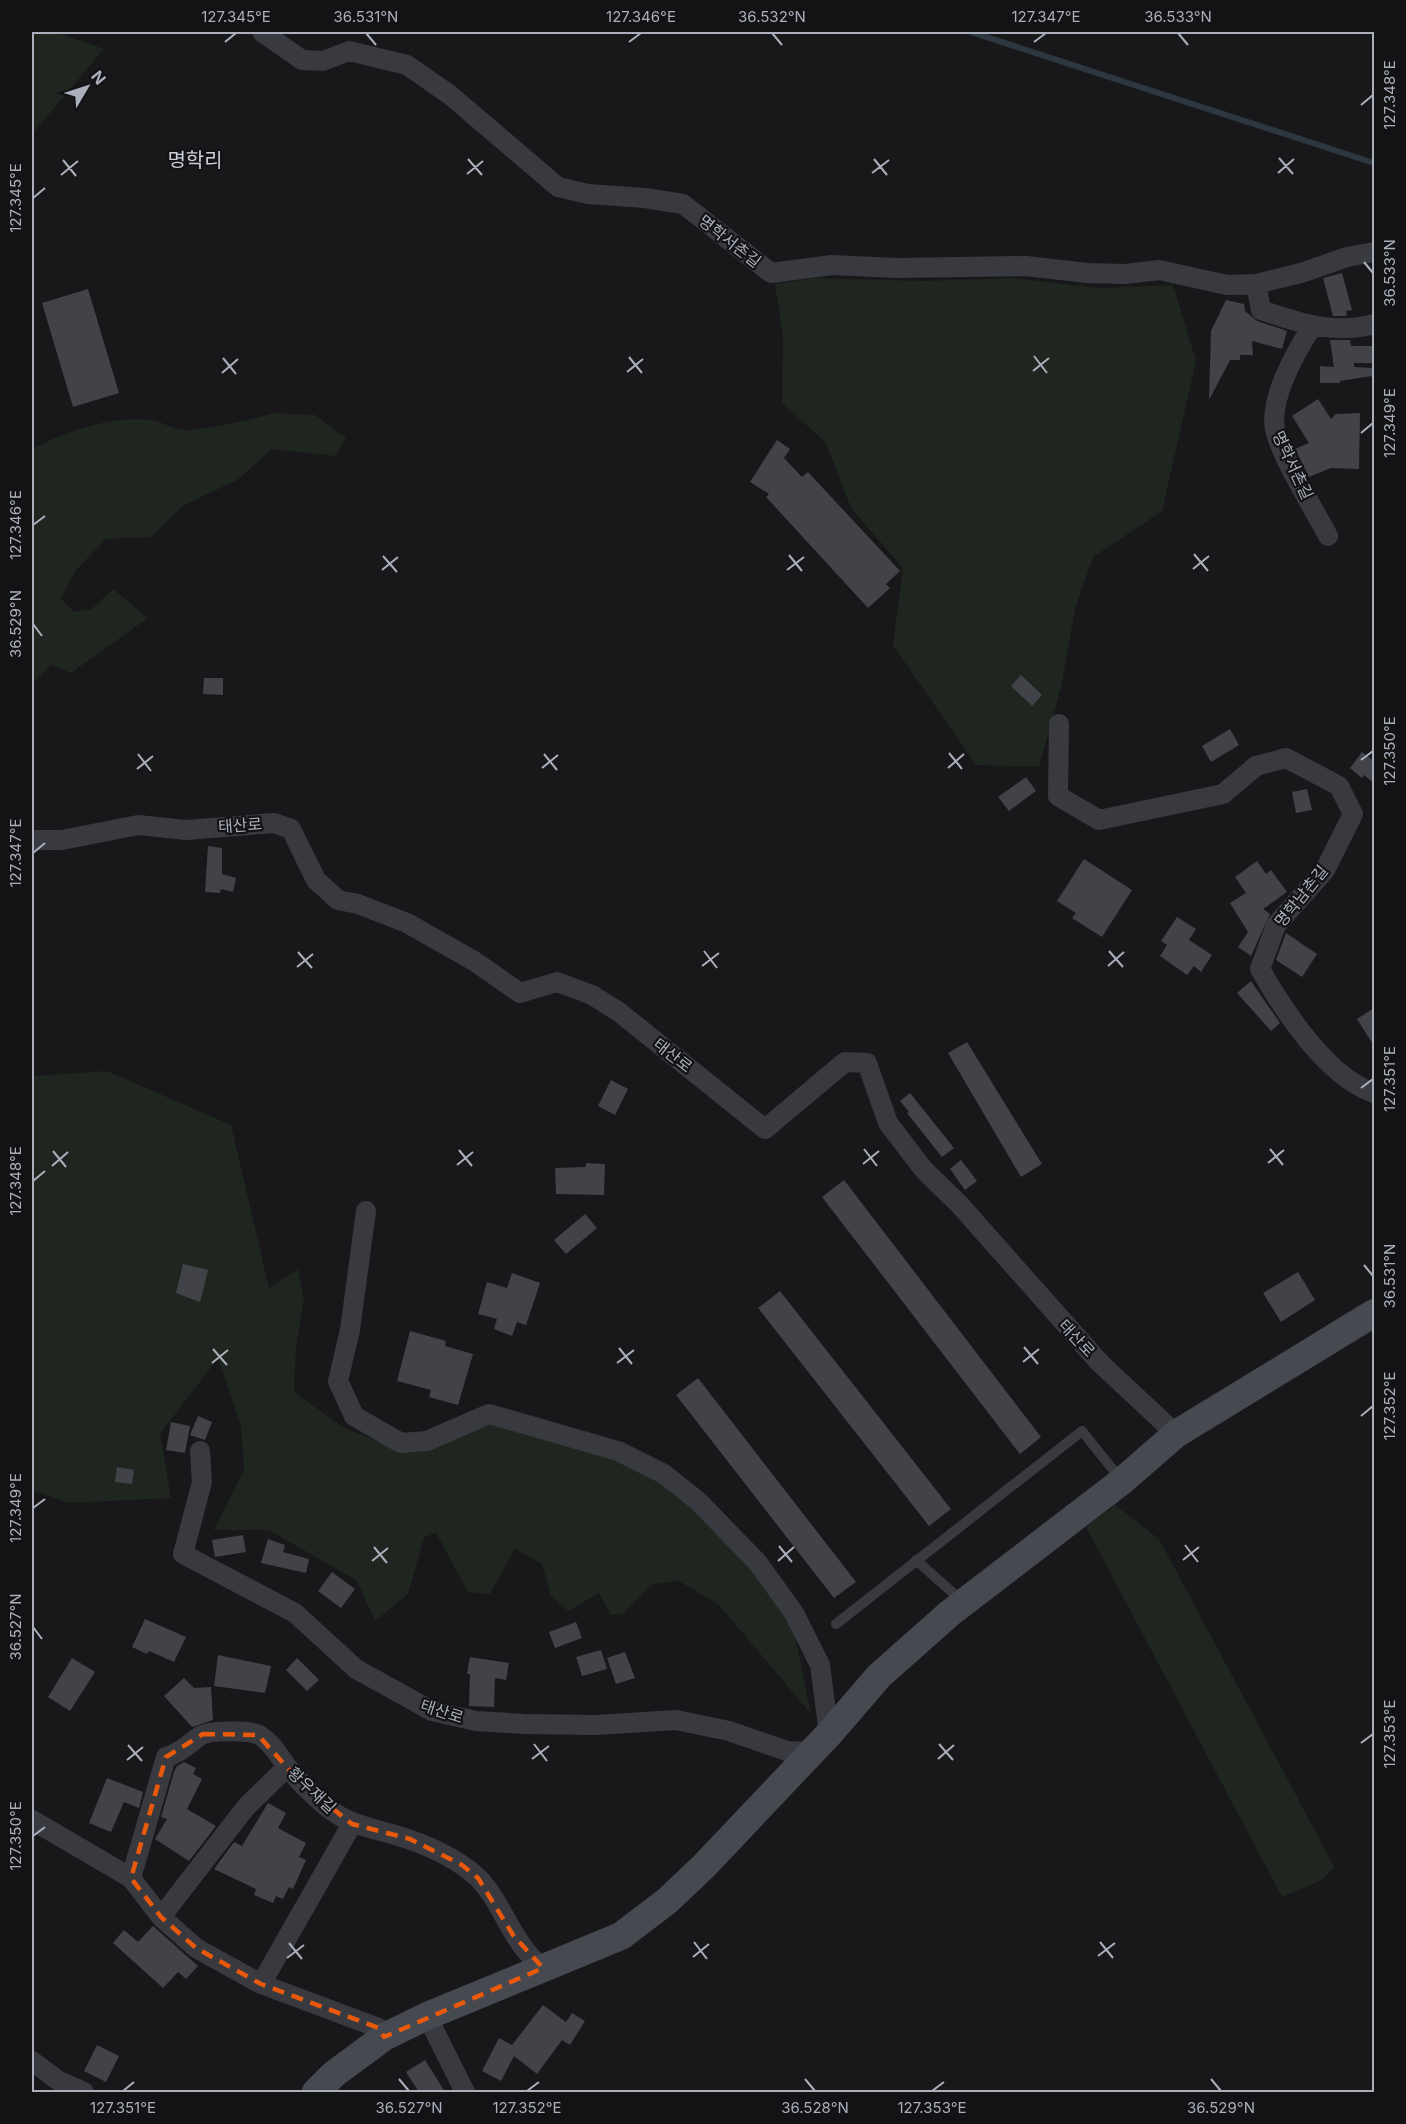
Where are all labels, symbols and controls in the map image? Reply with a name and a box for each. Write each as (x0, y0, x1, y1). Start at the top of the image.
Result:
text: 127.345°E (201, 7, 271, 26)
text: 36.531°N (334, 7, 398, 26)
text: 127.346°E (606, 7, 676, 26)
text: 36.532°N (738, 7, 806, 26)
text: 127.347°E (1011, 7, 1081, 26)
text: 36.533°N (1144, 7, 1212, 26)
north arrow (57, 57, 117, 117)
text: 127.348°E (1380, 60, 1399, 130)
text: N (87, 67, 110, 89)
district label: 명학리 (167, 148, 223, 172)
text: 127.345°E (6, 163, 25, 233)
street label: 명학서촌길 (695, 210, 765, 272)
text: 36.533°N (1380, 239, 1399, 307)
text: 127.349°E (1380, 388, 1399, 458)
street label: 명학서촌길 (1268, 427, 1318, 503)
text: 127.346°E (6, 490, 25, 560)
text: 36.529°N (6, 590, 25, 658)
text: 127.350°E (1380, 716, 1399, 786)
street label: 태산로 (217, 813, 263, 837)
text: 127.347°E (6, 818, 25, 888)
street label: 명학남촌길 (1270, 861, 1332, 931)
street label: 태산로 (649, 1034, 697, 1077)
text: 127.351°E (1380, 1046, 1399, 1112)
text: 127.348°E (6, 1146, 25, 1216)
text: 36.531°N (1380, 1244, 1399, 1308)
street label: 태산로 (1055, 1315, 1100, 1361)
text: 127.352°E (1380, 1371, 1399, 1441)
text: 127.349°E (6, 1473, 25, 1543)
text: 36.527°N (6, 1593, 25, 1661)
street label: 태산로 (418, 1695, 466, 1727)
text: 127.353°E (1380, 1699, 1399, 1769)
street label: 황우재길 (284, 1763, 340, 1817)
text: 127.350°E (6, 1801, 25, 1871)
text: 127.351°E (90, 2098, 156, 2117)
text: 36.527°N (375, 2098, 443, 2117)
text: 127.352°E (492, 2098, 562, 2117)
text: 36.528°N (781, 2098, 849, 2117)
text: 127.353°E (897, 2098, 967, 2117)
text: 36.529°N (1187, 2098, 1255, 2117)

